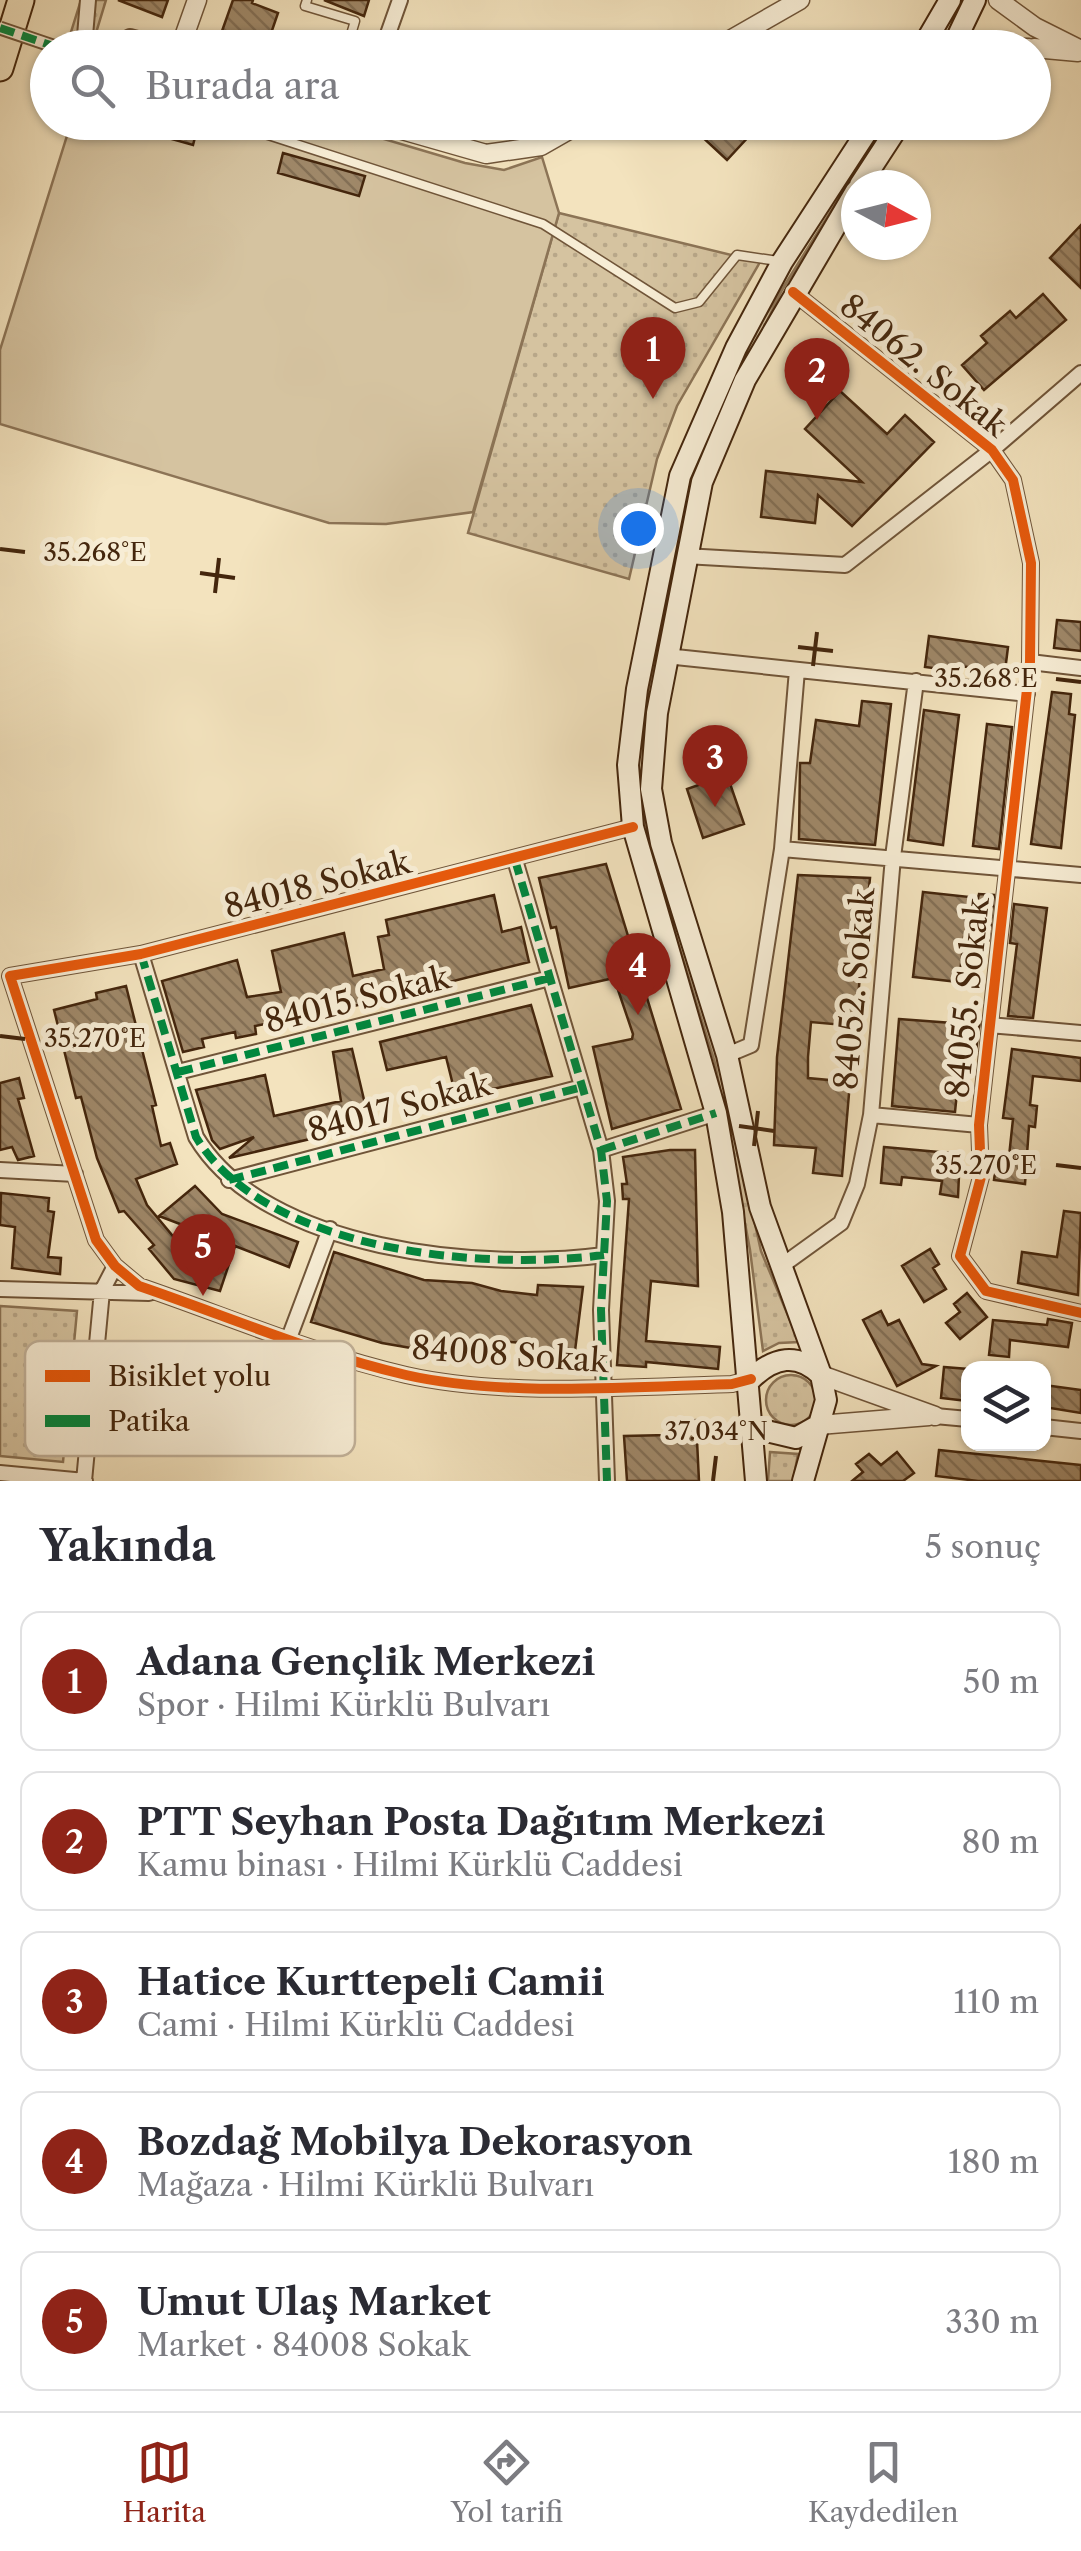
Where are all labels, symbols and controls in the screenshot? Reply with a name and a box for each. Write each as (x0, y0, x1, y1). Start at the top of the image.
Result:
search box (30, 30, 1051, 140)
icon: search (65, 58, 120, 113)
text: Burada ara (145, 62, 340, 109)
north arrow (841, 170, 931, 260)
street label: 84062. Sokak (833, 286, 1017, 445)
pin: 1 (620, 316, 686, 399)
pin: 2 (784, 338, 850, 420)
your location (613, 503, 664, 554)
text: 35.268°E (43, 537, 147, 568)
text: 35.268°E (934, 663, 1038, 694)
pin: 3 (682, 724, 748, 807)
street label: 84018 Sokak (220, 842, 416, 926)
street label: 84052. Sokak (826, 885, 882, 1092)
street label: 84055. Sokak (937, 894, 997, 1100)
pin: 4 (606, 932, 670, 1015)
street label: 84015 Sokak (261, 957, 455, 1041)
text: 35.270°E (44, 1023, 146, 1054)
street label: 84017 Sokak (303, 1064, 496, 1150)
text: 35.270°E (935, 1150, 1037, 1181)
pin: 5 (170, 1214, 236, 1296)
street label: 84008 Sokak (410, 1328, 611, 1380)
legend (25, 1341, 355, 1456)
text: Bisiklet yolu (108, 1359, 271, 1393)
map controls (961, 1361, 1051, 1451)
button: layers (961, 1361, 1051, 1451)
text: Patika (108, 1404, 190, 1438)
text: 37.034°N (664, 1416, 768, 1447)
text: Yakında (40, 1520, 215, 1572)
text: 5 sonuç (925, 1527, 1041, 1566)
text: Adana Gençlik Merkezi (137, 1638, 595, 1685)
text: 1 (67, 1662, 82, 1701)
text: 50 m (963, 1662, 1039, 1701)
text: Spor · Hilmi Kürklü Bulvarı (137, 1685, 550, 1724)
text: PTT Seyhan Posta Dağıtım Merkezi (137, 1798, 825, 1845)
text: 2 (65, 1822, 84, 1861)
text: 80 m (961, 1822, 1039, 1861)
text: Kamu binası · Hilmi Kürklü Caddesi (137, 1845, 683, 1884)
text: Hatice Kurttepeli Camii (137, 1958, 605, 2005)
text: 3 (65, 1982, 84, 2021)
text: 110 m (953, 1982, 1039, 2021)
text: Cami · Hilmi Kürklü Caddesi (137, 2005, 574, 2044)
text: Bozdağ Mobilya Dekorasyon (137, 2118, 693, 2165)
text: 4 (65, 2142, 84, 2181)
text: 180 m (948, 2142, 1039, 2181)
text: Mağaza · Hilmi Kürklü Bulvarı (137, 2165, 594, 2204)
text: Umut Ulaş Market (137, 2278, 491, 2325)
text: 5 (66, 2302, 83, 2341)
text: 330 m (945, 2302, 1039, 2341)
text: Market · 84008 Sokak (137, 2325, 469, 2364)
tab: Harita (122, 2435, 206, 2529)
tab: Yol tarifi (451, 2435, 563, 2529)
tab: Kaydedilen (808, 2435, 959, 2529)

